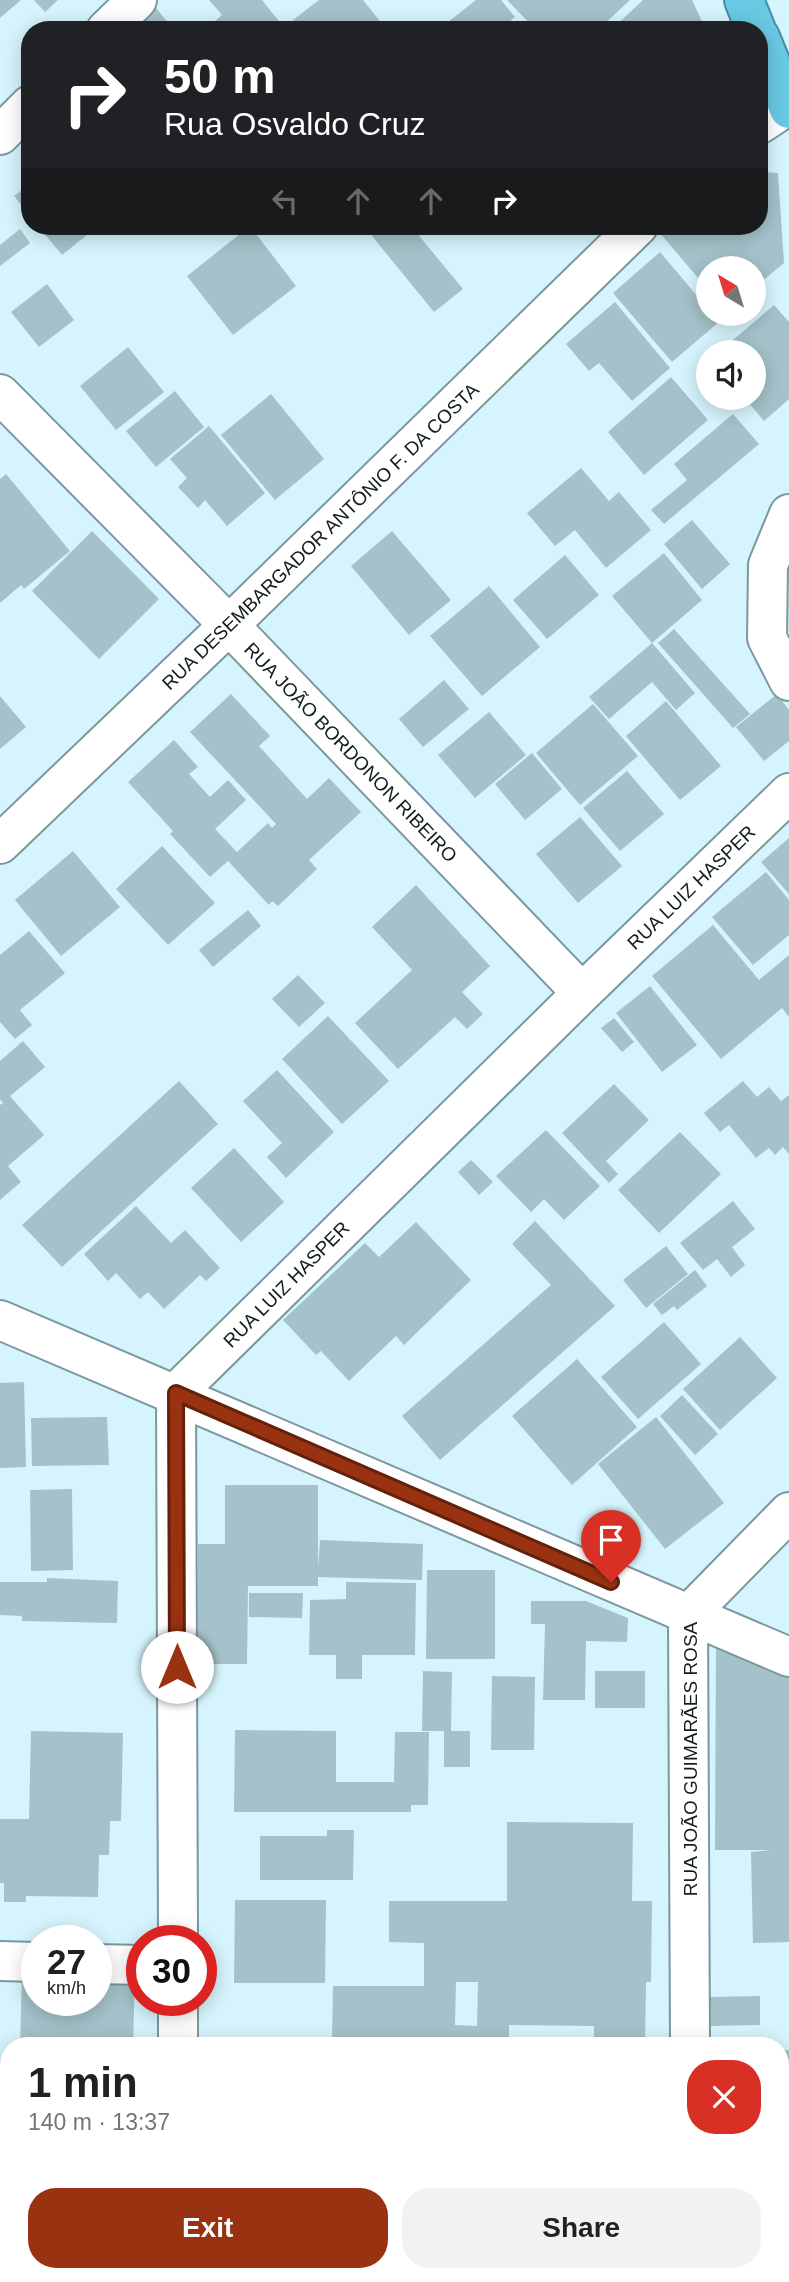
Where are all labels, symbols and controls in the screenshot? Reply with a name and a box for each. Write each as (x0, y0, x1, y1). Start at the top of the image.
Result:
icon: right (49, 49, 140, 140)
text: 50 m (164, 49, 276, 103)
text: Rua Osvaldo Cruz (164, 106, 425, 142)
icon: left (266, 182, 304, 220)
icon: ahead (339, 182, 377, 220)
icon: ahead (412, 182, 450, 220)
icon: right (485, 182, 523, 220)
north arrow (696, 256, 766, 326)
map controls (696, 256, 766, 410)
button: sound (696, 340, 766, 410)
street label: RUA DESEMBARGADOR ANTÔNIO F. DA COSTA (158, 379, 483, 694)
street label: RUA JOÃO BORDONON RIBEIRO (240, 638, 461, 866)
street label: RUA LUIZ HASPER (623, 821, 759, 954)
street label: RUA LUIZ HASPER (219, 1217, 354, 1352)
pin (581, 1510, 641, 1582)
icon: arrive (592, 1521, 630, 1559)
street label: RUA JOÃO GUIMARÃES ROSA (680, 1621, 701, 1896)
position arrow (140, 1630, 214, 1704)
speed limit sign: 30 (126, 1925, 217, 2016)
text: 27 (47, 1942, 86, 1981)
text: km/h (47, 1978, 86, 1998)
text: 1 min (28, 2059, 138, 2106)
button: close (687, 2060, 761, 2134)
text: 140 m · 13:37 (28, 2109, 170, 2135)
button: Exit (28, 2188, 388, 2268)
button: Share (402, 2188, 761, 2268)

